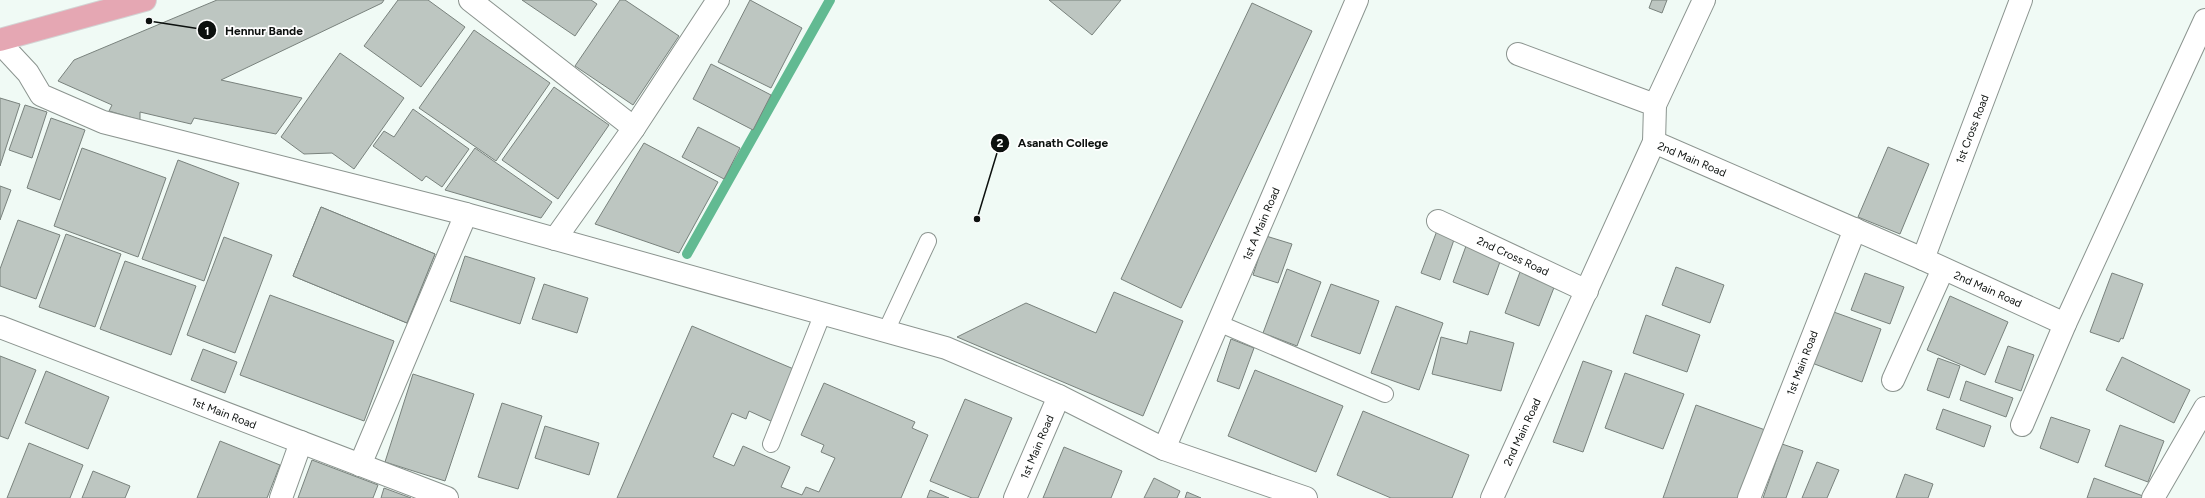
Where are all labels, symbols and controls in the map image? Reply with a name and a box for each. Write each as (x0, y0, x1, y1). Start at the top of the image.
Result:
callout: Hennur Bande (197, 18, 311, 42)
text: 1 (204, 24, 210, 38)
text: Hennur Bande (225, 24, 303, 38)
street label: 1st Cross Road (1953, 93, 1992, 166)
callout: Asanath College (990, 131, 1116, 155)
text: 2 (997, 136, 1004, 150)
text: Asanath College (1018, 136, 1109, 150)
street label: 2nd Main Road (1656, 139, 1728, 180)
street label: 1st A Main Road (1240, 186, 1283, 263)
street label: 2nd Cross Road (1475, 234, 1551, 279)
street label: 2nd Main Road (1952, 269, 2024, 310)
street label: 1st Main Road (1784, 329, 1821, 397)
street label: 1st Main Road (190, 395, 258, 432)
street label: 2nd Main Road (1501, 396, 1544, 468)
street label: 1st Main Road (1018, 413, 1057, 481)

